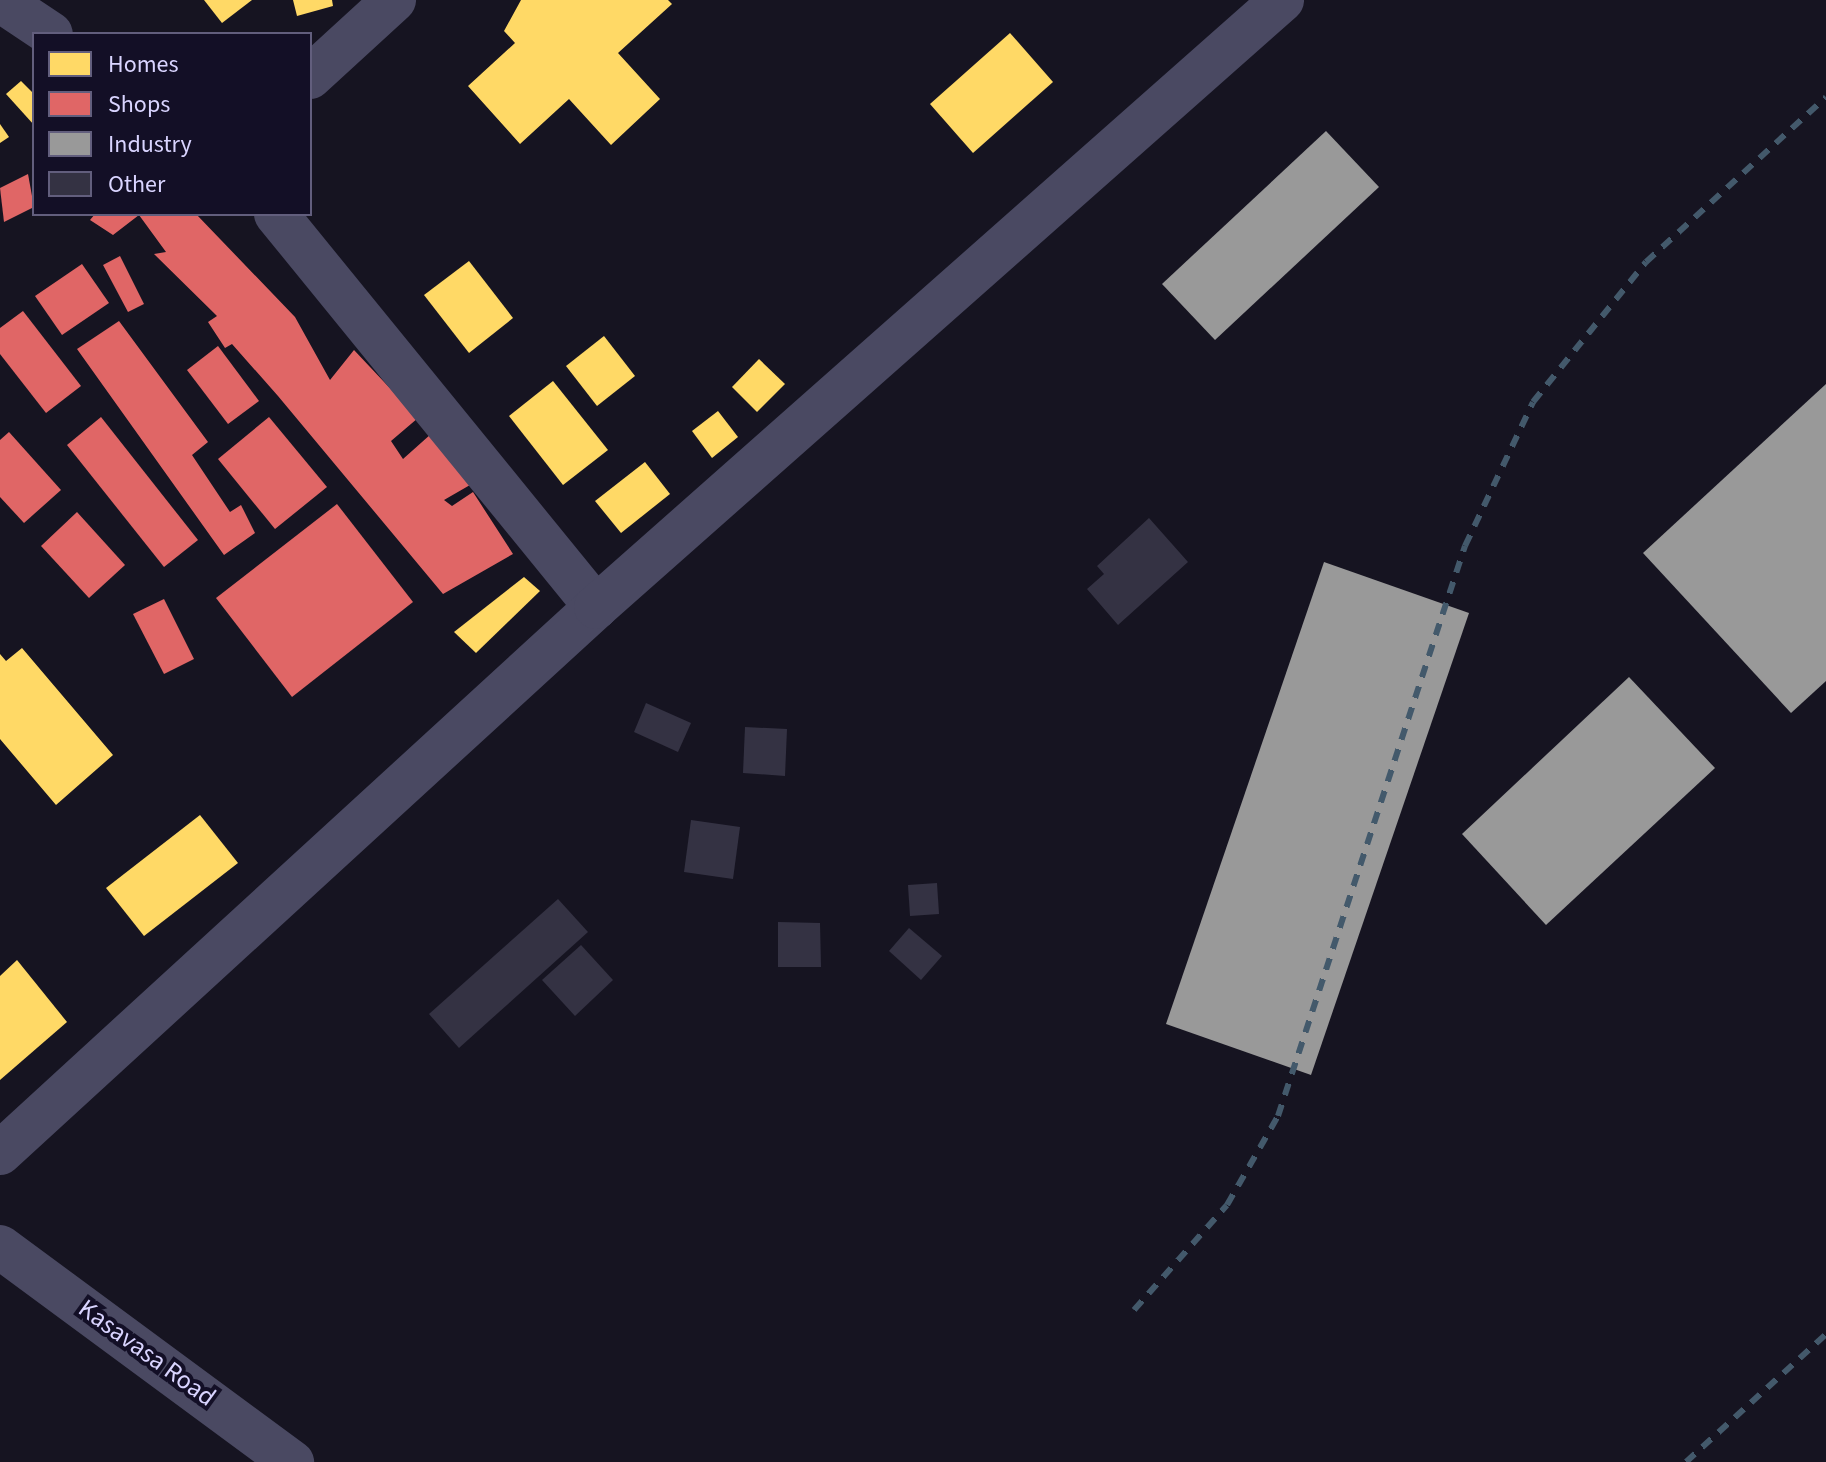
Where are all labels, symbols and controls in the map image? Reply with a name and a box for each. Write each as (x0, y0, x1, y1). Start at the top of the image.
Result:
legend (32, 32, 312, 216)
text: Homes (108, 47, 179, 82)
text: Shops (108, 87, 170, 122)
text: Industry (108, 127, 192, 162)
text: Other (108, 167, 165, 202)
street label: Kasavasa Road (72, 1293, 222, 1413)

